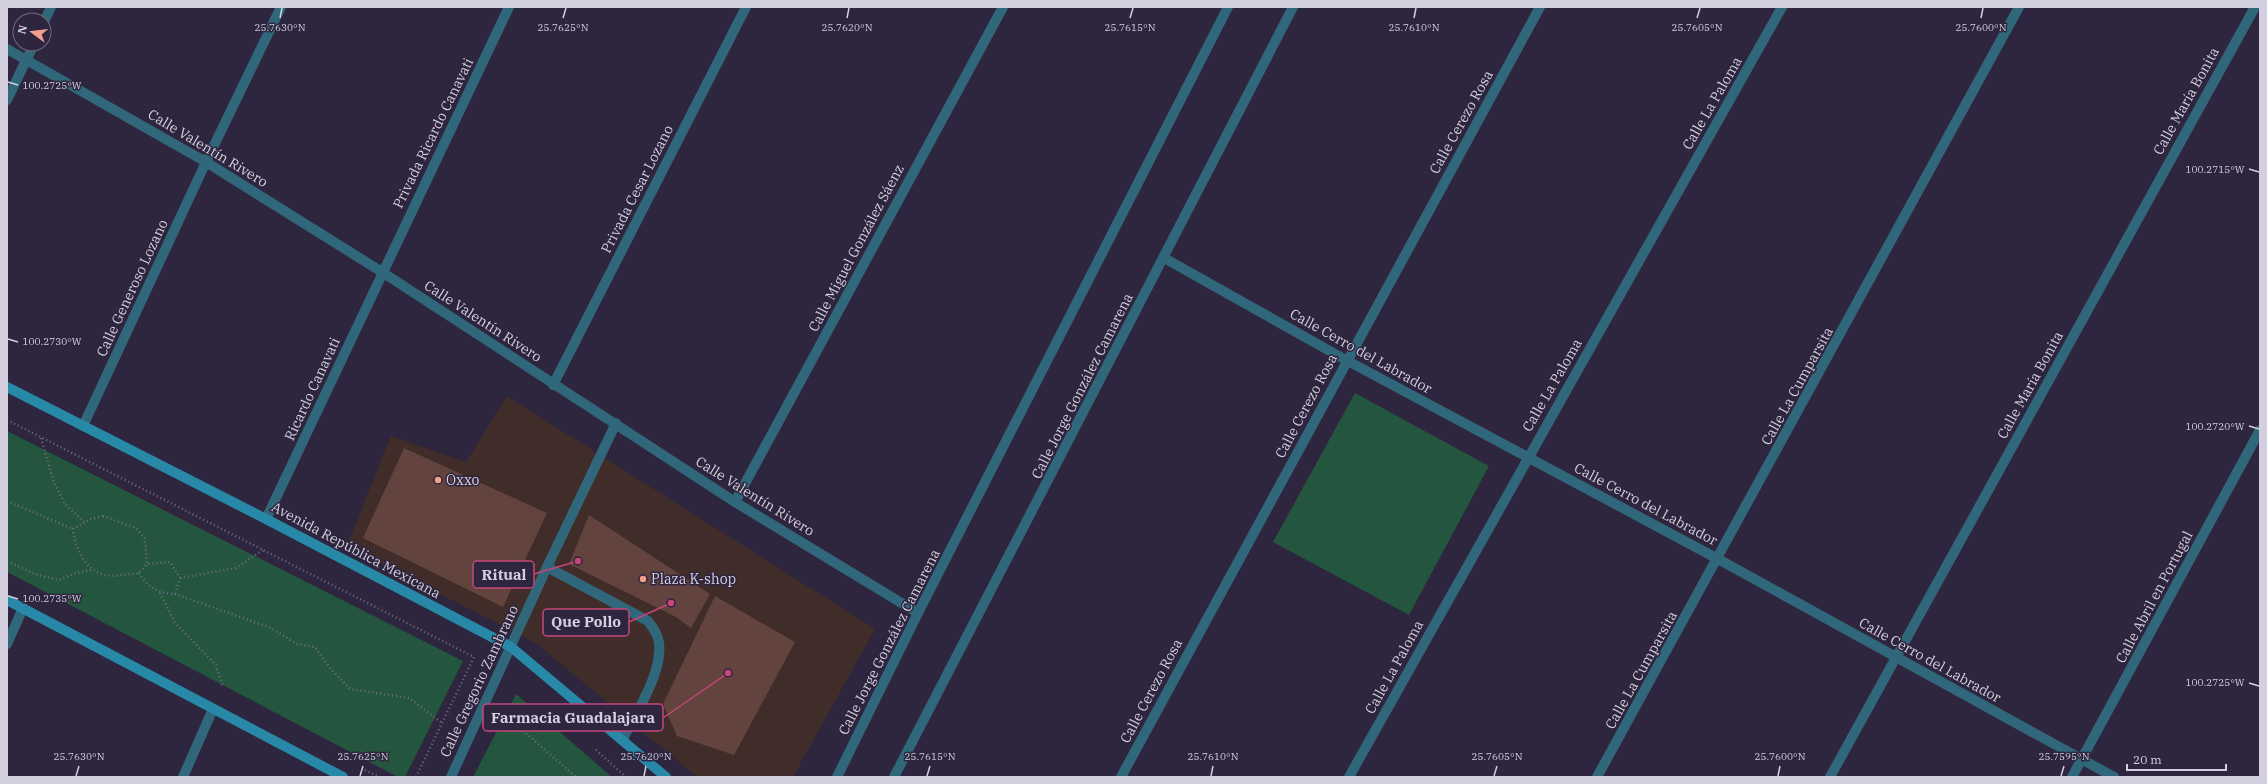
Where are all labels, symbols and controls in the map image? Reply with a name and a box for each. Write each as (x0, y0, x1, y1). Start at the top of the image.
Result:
north arrow (12, 12, 52, 52)
text: 25.7630°N (254, 21, 306, 34)
text: 25.7625°N (537, 21, 589, 34)
text: 25.7620°N (821, 21, 873, 34)
text: 25.7615°N (1104, 21, 1156, 34)
text: 25.7610°N (1388, 21, 1440, 34)
text: 25.7605°N (1671, 21, 1723, 34)
text: 25.7600°N (1955, 21, 2007, 34)
text: N (14, 23, 30, 35)
street label: Calle María Bonita (2149, 44, 2223, 158)
street label: Calle La Paloma (1678, 53, 1746, 153)
street label: Privada Ricardo Canavati (389, 55, 477, 211)
street label: Calle Cerezo Rosa (1425, 67, 1497, 177)
text: 100.2725°W (22, 79, 82, 92)
street label: Calle Valentín Rivero (145, 105, 271, 191)
street label: Privada Cesar Lozano (597, 122, 677, 256)
street label: Calle Miguel González Sáenz (804, 161, 908, 335)
text: 100.2715°W (2185, 163, 2245, 176)
street label: Calle Generoso Lozano (92, 216, 172, 360)
street label: Calle Valentín Rivero (421, 276, 545, 366)
street label: Calle Jorge González Camarena (1027, 290, 1137, 482)
street label: Calle Cerro del Labrador (1287, 304, 1436, 398)
street label: Calle La Cumparsita (1757, 323, 1837, 448)
street label: Calle María Bonita (1993, 328, 2067, 442)
text: 100.2730°W (22, 335, 82, 348)
street label: Ricardo Canavati (280, 335, 344, 443)
street label: Calle La Paloma (1518, 335, 1586, 435)
street label: Calle Cerezo Rosa (1271, 350, 1341, 461)
text: 100.2720°W (2185, 420, 2245, 433)
street label: Calle Valentín Rivero (692, 452, 818, 540)
street label: Calle Cerro del Labrador (1571, 459, 1721, 550)
place label: Oxxo (446, 471, 479, 489)
marker: Oxxo (433, 475, 443, 485)
street label: Avenida República Mexicana (268, 498, 444, 603)
street label: Calle Abril en Portugal (2111, 528, 2197, 666)
street label: Calle Jorge González Camarena (834, 546, 944, 738)
callout: Ritual (473, 561, 534, 588)
text: Ritual (482, 565, 527, 584)
place label: Plaza K-shop (651, 570, 736, 588)
marker: Plaza K-shop (638, 574, 648, 584)
text: 100.2735°W (22, 592, 82, 605)
street label: Calle Gregorio Zambrano (436, 602, 522, 760)
street label: Calle La Cumparsita (1601, 607, 1681, 732)
callout: Que Pollo (543, 609, 629, 636)
text: Que Pollo (551, 612, 621, 631)
street label: Calle Cerro del Labrador (1856, 613, 2005, 707)
street label: Calle La Paloma (1361, 617, 1427, 717)
street label: Calle Cerezo Rosa (1116, 635, 1186, 746)
text: 100.2725°W (2185, 676, 2245, 689)
callout: Farmacia Guadalajara (483, 704, 663, 731)
text: Farmacia Guadalajara (491, 708, 655, 727)
scale bar (2127, 746, 2226, 772)
text: 25.7630°N (53, 750, 105, 763)
text: 25.7625°N (337, 750, 389, 763)
text: 25.7620°N (620, 750, 672, 763)
text: 25.7615°N (904, 750, 956, 763)
text: 25.7610°N (1187, 750, 1239, 763)
text: 25.7605°N (1471, 750, 1523, 763)
text: 25.7600°N (1754, 750, 1806, 763)
text: 25.7595°N (2038, 750, 2090, 763)
text: 20 m (2133, 752, 2162, 767)

